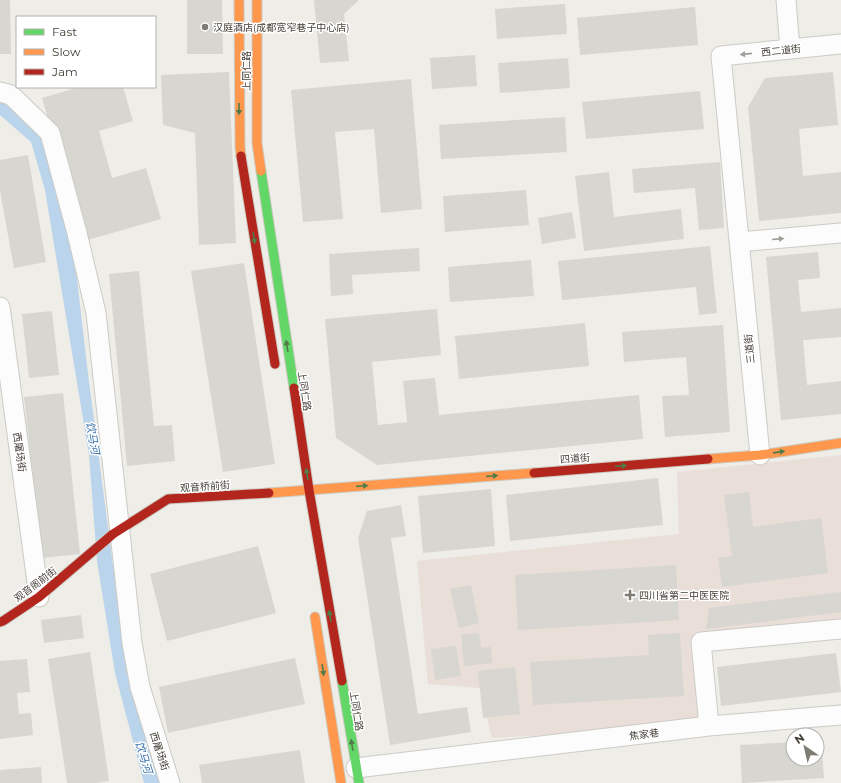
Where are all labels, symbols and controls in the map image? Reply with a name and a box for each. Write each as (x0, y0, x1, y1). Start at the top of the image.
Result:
legend (16, 16, 156, 88)
place label: 汉庭酒店(成都宽窄巷子中心店) (213, 21, 350, 34)
marker: 汉庭酒店(成都宽窄巷子中心店) (200, 22, 210, 32)
text: Fast (52, 24, 77, 39)
street label: 西二道街 (760, 42, 802, 59)
text: Slow (52, 44, 81, 59)
street label: 上同仁路 (240, 51, 253, 91)
one-way arrow (740, 51, 753, 57)
text: Jam (51, 64, 78, 79)
one-way arrow (236, 103, 242, 116)
one-way arrow (251, 232, 257, 244)
one-way arrow (772, 235, 784, 242)
street label: 三道街 (741, 333, 758, 365)
one-way arrow (284, 340, 290, 352)
street label: 上同仁路 (295, 370, 314, 412)
water label: 饮马河 (83, 421, 103, 457)
street label: 西屠场街 (10, 431, 29, 473)
one-way arrow (773, 449, 785, 455)
street label: 四道街 (560, 451, 590, 466)
one-way arrow (615, 462, 627, 469)
one-way arrow (304, 468, 310, 480)
one-way arrow (486, 472, 498, 479)
street label: 观音桥前街 (180, 478, 230, 495)
one-way arrow (356, 483, 368, 489)
street label: 观音阁前街 (11, 564, 59, 605)
marker: 四川省第二中医医院 (624, 589, 636, 601)
place label: 四川省第二中医医院 (639, 589, 729, 602)
one-way arrow (327, 610, 333, 622)
one-way arrow (320, 664, 326, 676)
street label: 上同仁路 (347, 690, 366, 732)
street label: 焦家巷 (628, 726, 660, 743)
north arrow (785, 727, 825, 767)
street label: 西屠场街 (147, 730, 172, 772)
text: N (792, 730, 807, 747)
water label: 饮马河 (132, 739, 156, 777)
one-way arrow (349, 739, 355, 751)

